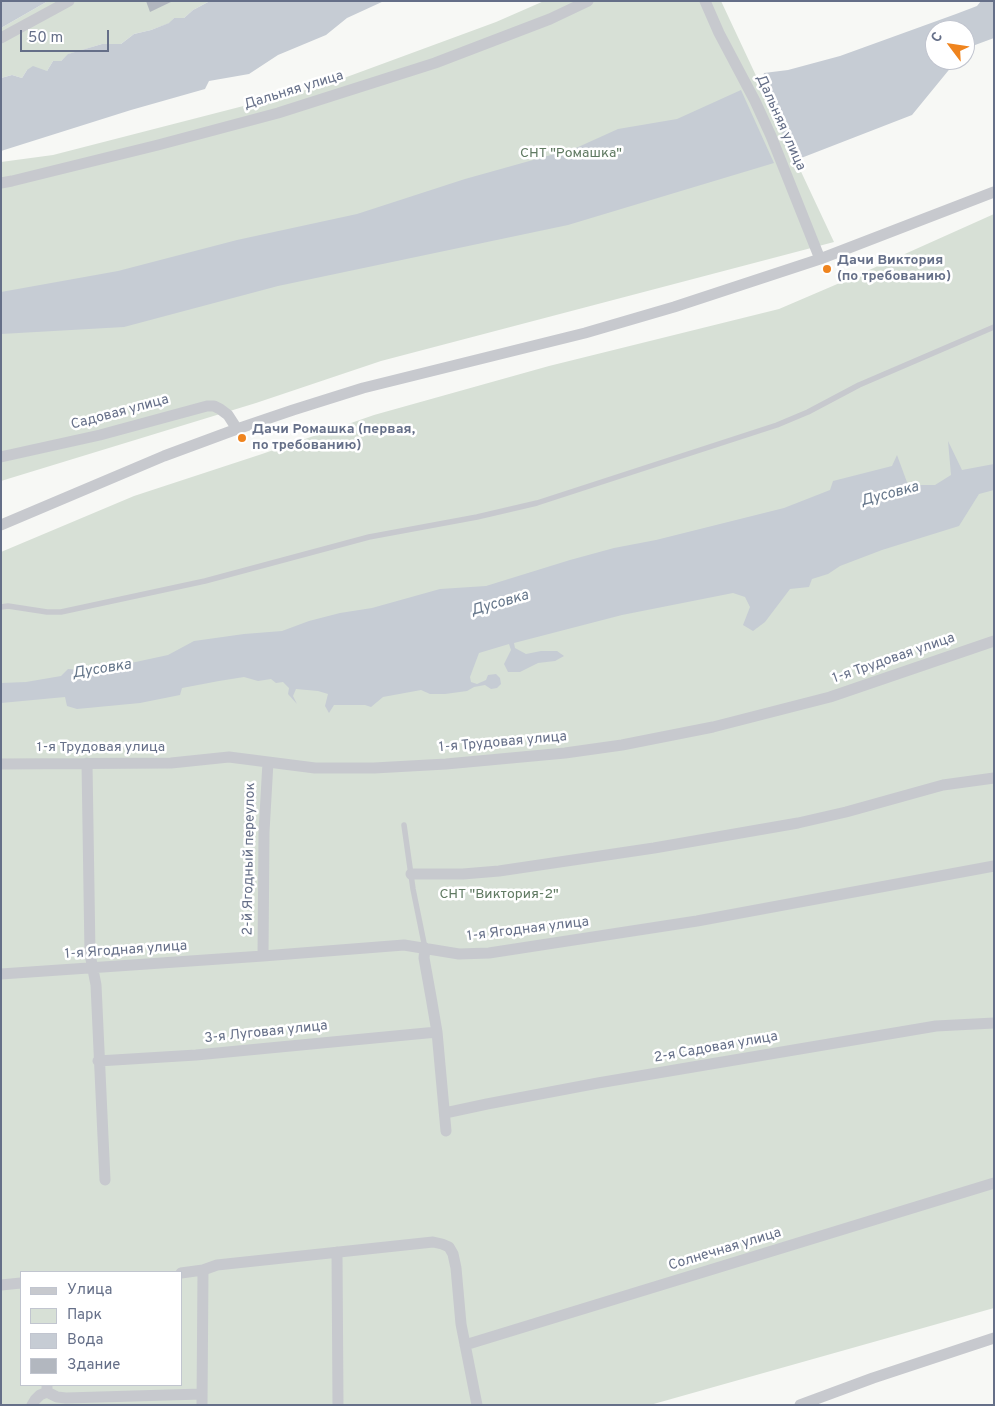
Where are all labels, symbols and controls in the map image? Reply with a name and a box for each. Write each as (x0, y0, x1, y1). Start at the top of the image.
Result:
scale bar (22, 20, 111, 52)
north arrow (925, 20, 975, 70)
text: 50 m (28, 29, 63, 48)
text: С (928, 29, 947, 46)
street label: Дальняя улица (242, 68, 346, 114)
street label: Дальняя улица (751, 73, 809, 173)
park label: СНТ "Ромашка" (520, 146, 622, 162)
place label: Дачи Виктория (по требованию) (837, 253, 951, 286)
marker: Дачи Виктория (по требованию) (821, 263, 833, 275)
street label: Садовая улица (69, 392, 171, 434)
place label: Дачи Ромашка (первая, по требованию) (252, 422, 415, 454)
marker: Дачи Ромашка (первая, по требованию) (236, 432, 248, 444)
water label: Дусовка (859, 479, 921, 511)
water label: Дусовка (469, 587, 531, 621)
street label: 1-я Трудовая улица (831, 630, 957, 688)
water label: Дусовка (71, 656, 133, 684)
street label: 1-я Трудовая улица (438, 729, 568, 757)
street label: 1-я Трудовая улица (37, 740, 165, 756)
street label: 2-й Ягодный переулок (240, 782, 260, 936)
park label: СНТ "Виктория-2" (439, 887, 559, 903)
street label: 1-я Ягодная улица (466, 914, 590, 946)
street label: 1-я Ягодная улица (64, 938, 188, 964)
street label: 3-я Луговая улица (204, 1018, 328, 1048)
street label: 2-я Садовая улица (653, 1029, 779, 1067)
street label: Солнечная улица (667, 1225, 783, 1275)
legend (20, 1271, 182, 1386)
text: Улица (67, 1281, 112, 1300)
text: Парк (67, 1306, 102, 1325)
text: Вода (67, 1331, 103, 1350)
text: Здание (67, 1356, 120, 1375)

